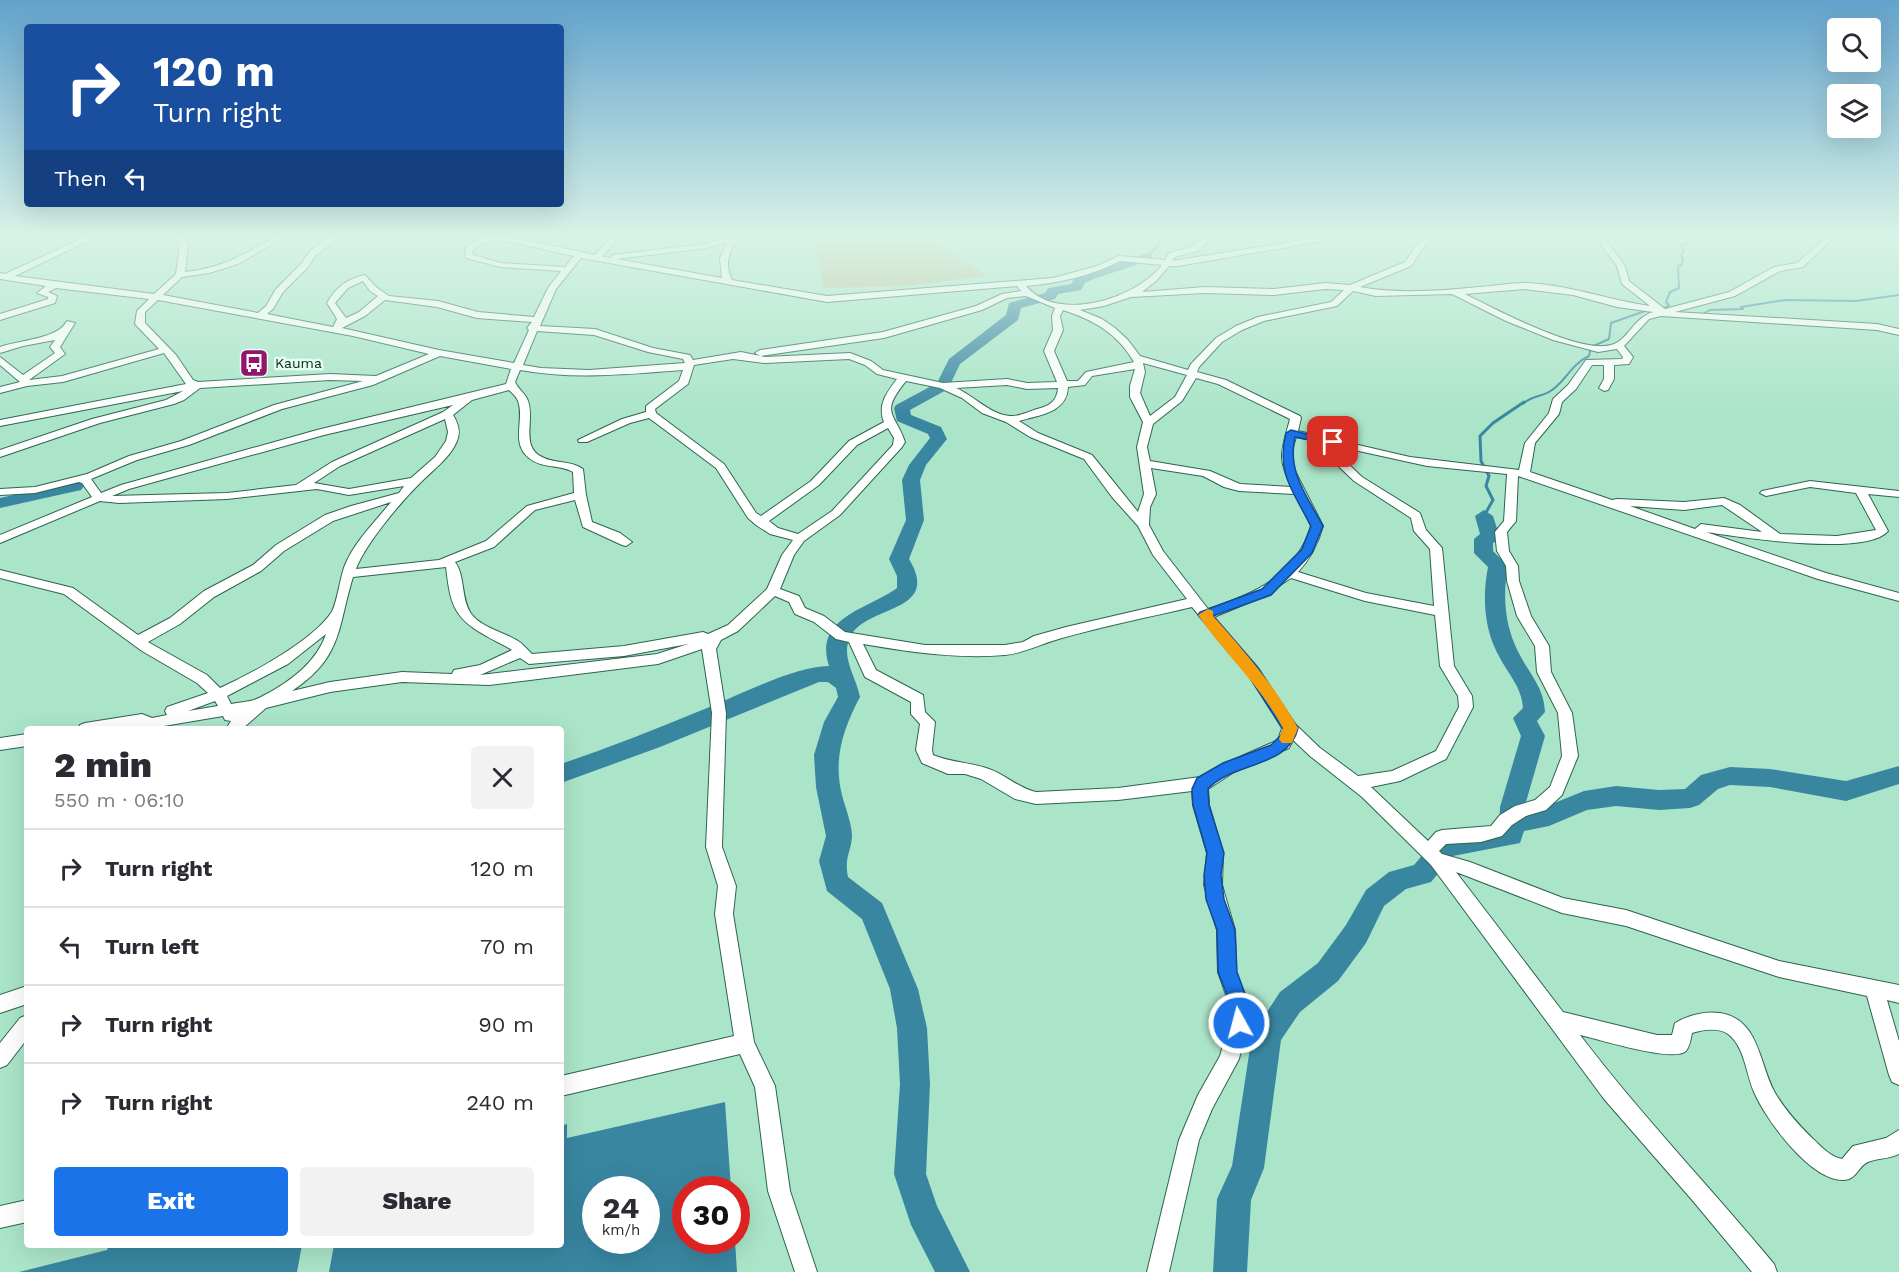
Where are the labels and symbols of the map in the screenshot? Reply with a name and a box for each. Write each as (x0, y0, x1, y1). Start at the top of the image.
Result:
bus stop icon: Kauma (238, 347, 270, 379)
place label: Kauma (275, 355, 322, 371)
pin (1307, 416, 1358, 467)
position arrow (1207, 991, 1271, 1055)
speed limit sign: 30 (672, 1176, 750, 1254)

